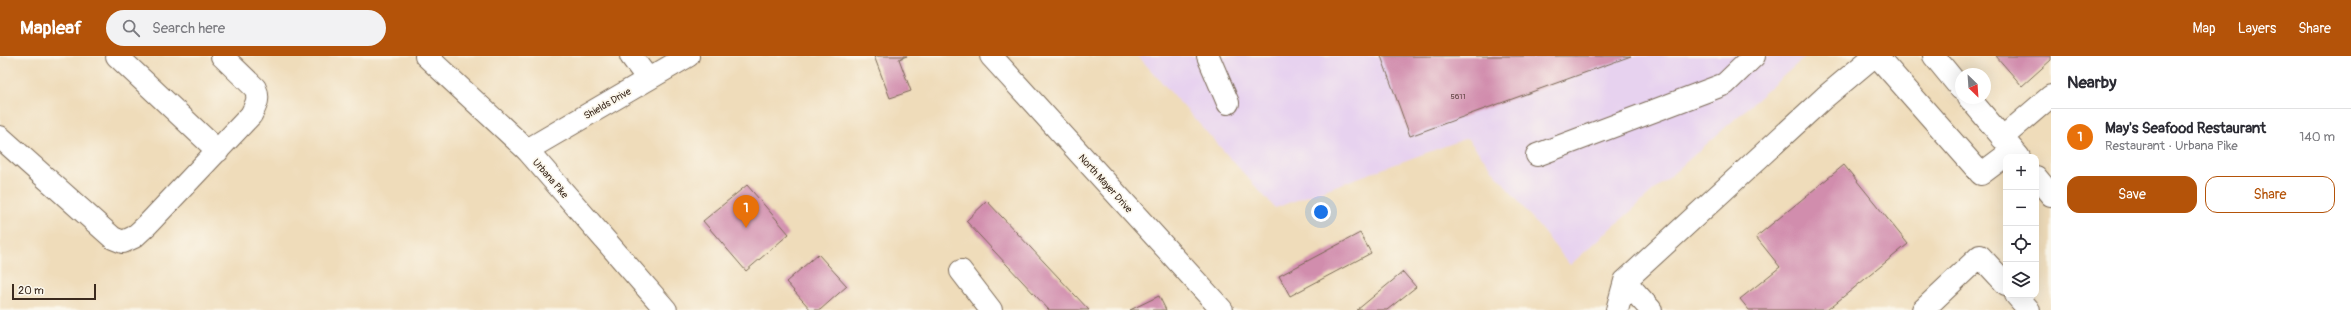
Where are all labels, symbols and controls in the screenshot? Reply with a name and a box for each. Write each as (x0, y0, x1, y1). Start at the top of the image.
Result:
search box (106, 10, 386, 46)
text: Mapleaf (20, 16, 82, 40)
icon: search (120, 17, 142, 39)
text: Search here (152, 19, 225, 38)
text: Map (2193, 20, 2216, 37)
text: Layers (2238, 20, 2276, 37)
text: Share (2298, 20, 2331, 37)
north arrow (1955, 68, 1991, 104)
text: Nearby (2067, 72, 2116, 93)
street label: Shields Drive (582, 85, 633, 122)
house number: 5611 (1450, 92, 1466, 101)
text: May's Seafood Restaurant (2105, 119, 2266, 138)
text: 1 (2077, 129, 2083, 145)
text: 140 m (2299, 129, 2335, 145)
text: Restaurant · Urbana Pike (2105, 138, 2238, 154)
street label: North Mayer Drive (1076, 152, 1135, 215)
map controls (2003, 154, 2039, 298)
button: + (2003, 154, 2039, 190)
street label: Urbana Pike (530, 156, 571, 201)
button: Save (2067, 176, 2197, 213)
button: Share (2205, 176, 2335, 213)
button: − (2003, 190, 2039, 226)
pin: 1 (733, 195, 759, 228)
your location (1311, 202, 1331, 222)
button: locate (2003, 226, 2039, 262)
button: layers (2003, 262, 2039, 298)
scale bar (12, 282, 96, 301)
text: 20 m (18, 284, 44, 297)

